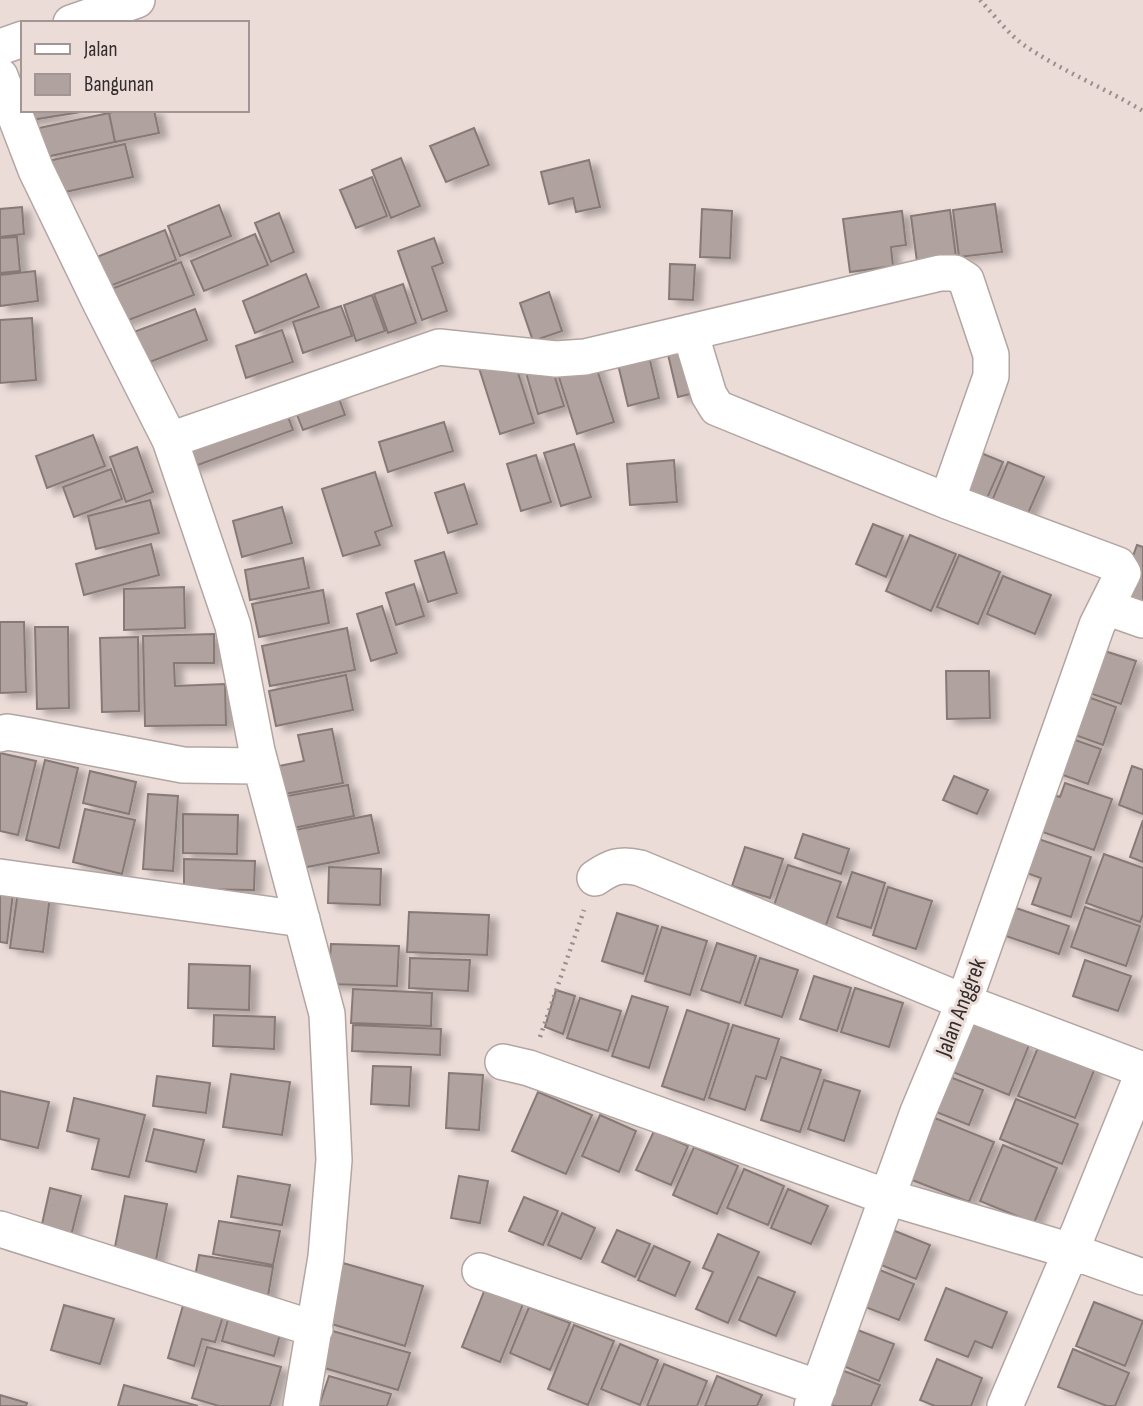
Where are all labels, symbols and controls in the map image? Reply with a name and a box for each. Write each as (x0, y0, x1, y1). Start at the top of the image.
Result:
legend (21, 21, 248, 112)
text: Jalan (83, 37, 117, 62)
text: Bangunan (84, 72, 154, 97)
street label: Jalan Anggrek (929, 954, 993, 1061)

